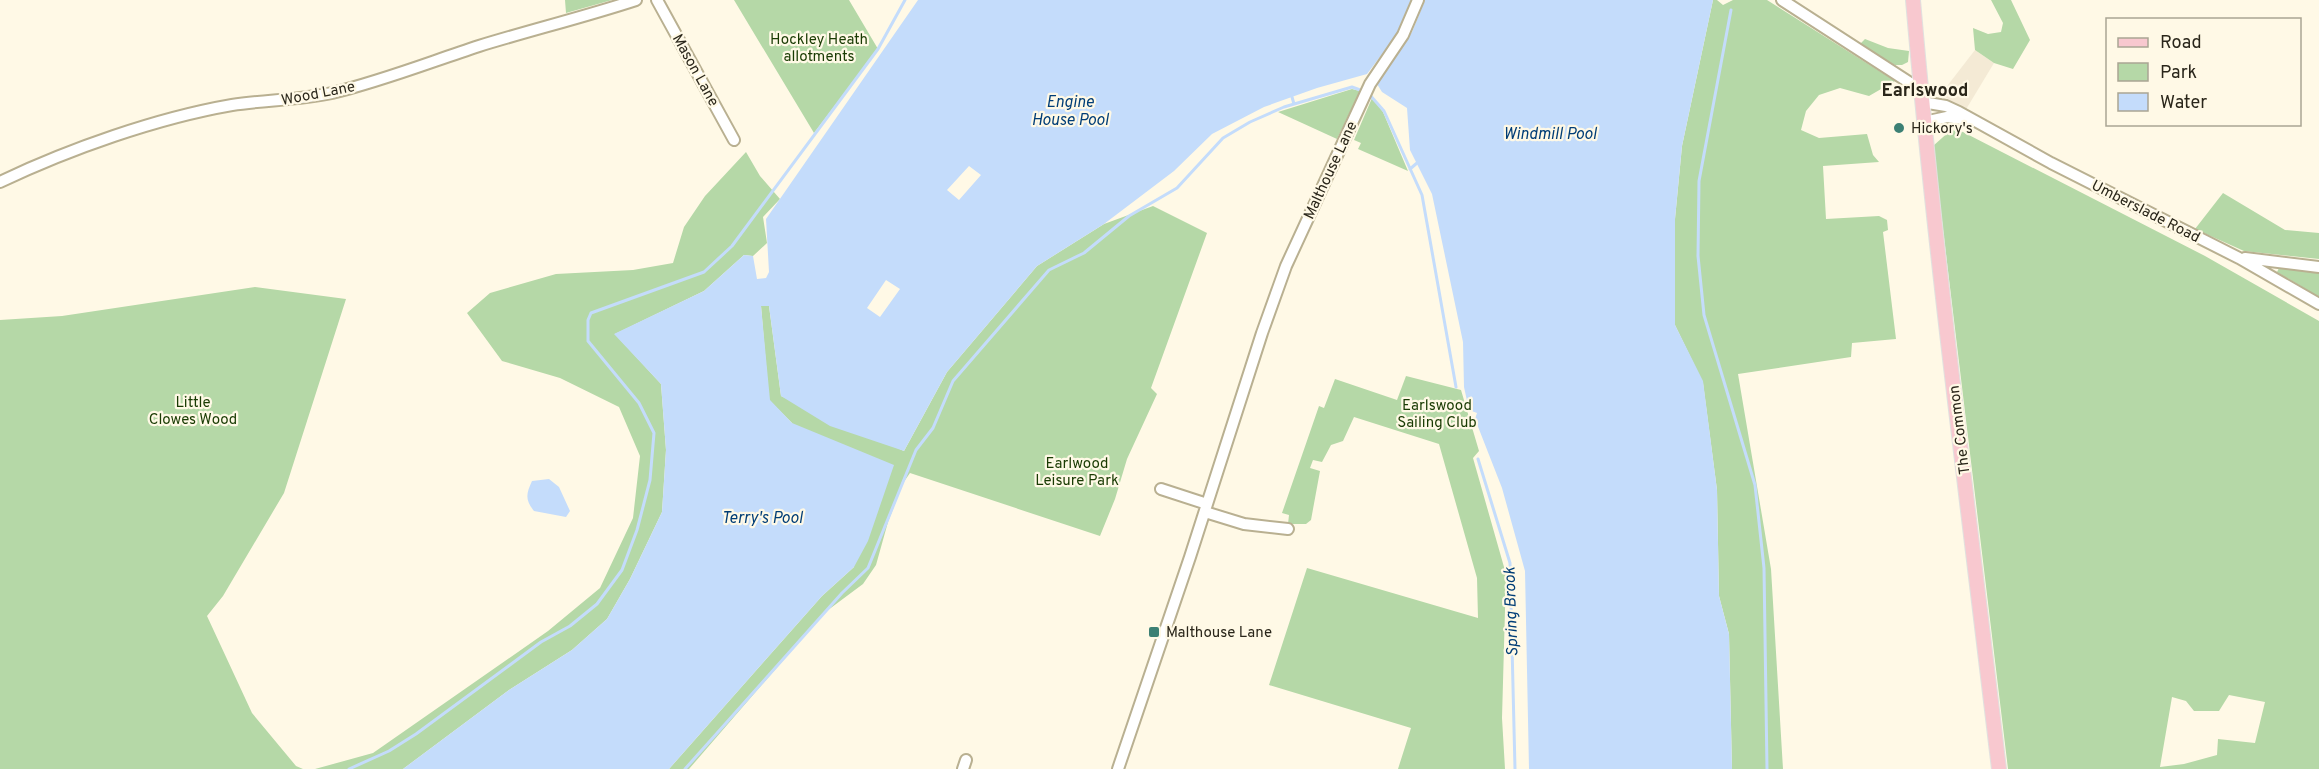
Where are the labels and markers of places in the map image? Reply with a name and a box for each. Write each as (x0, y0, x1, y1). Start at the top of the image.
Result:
place label: Hickory's (1911, 120, 1973, 139)
marker: Hickory's (1892, 121, 1906, 135)
place label: Malthouse Lane (1166, 624, 1272, 643)
marker: Malthouse Lane (1147, 625, 1161, 639)

